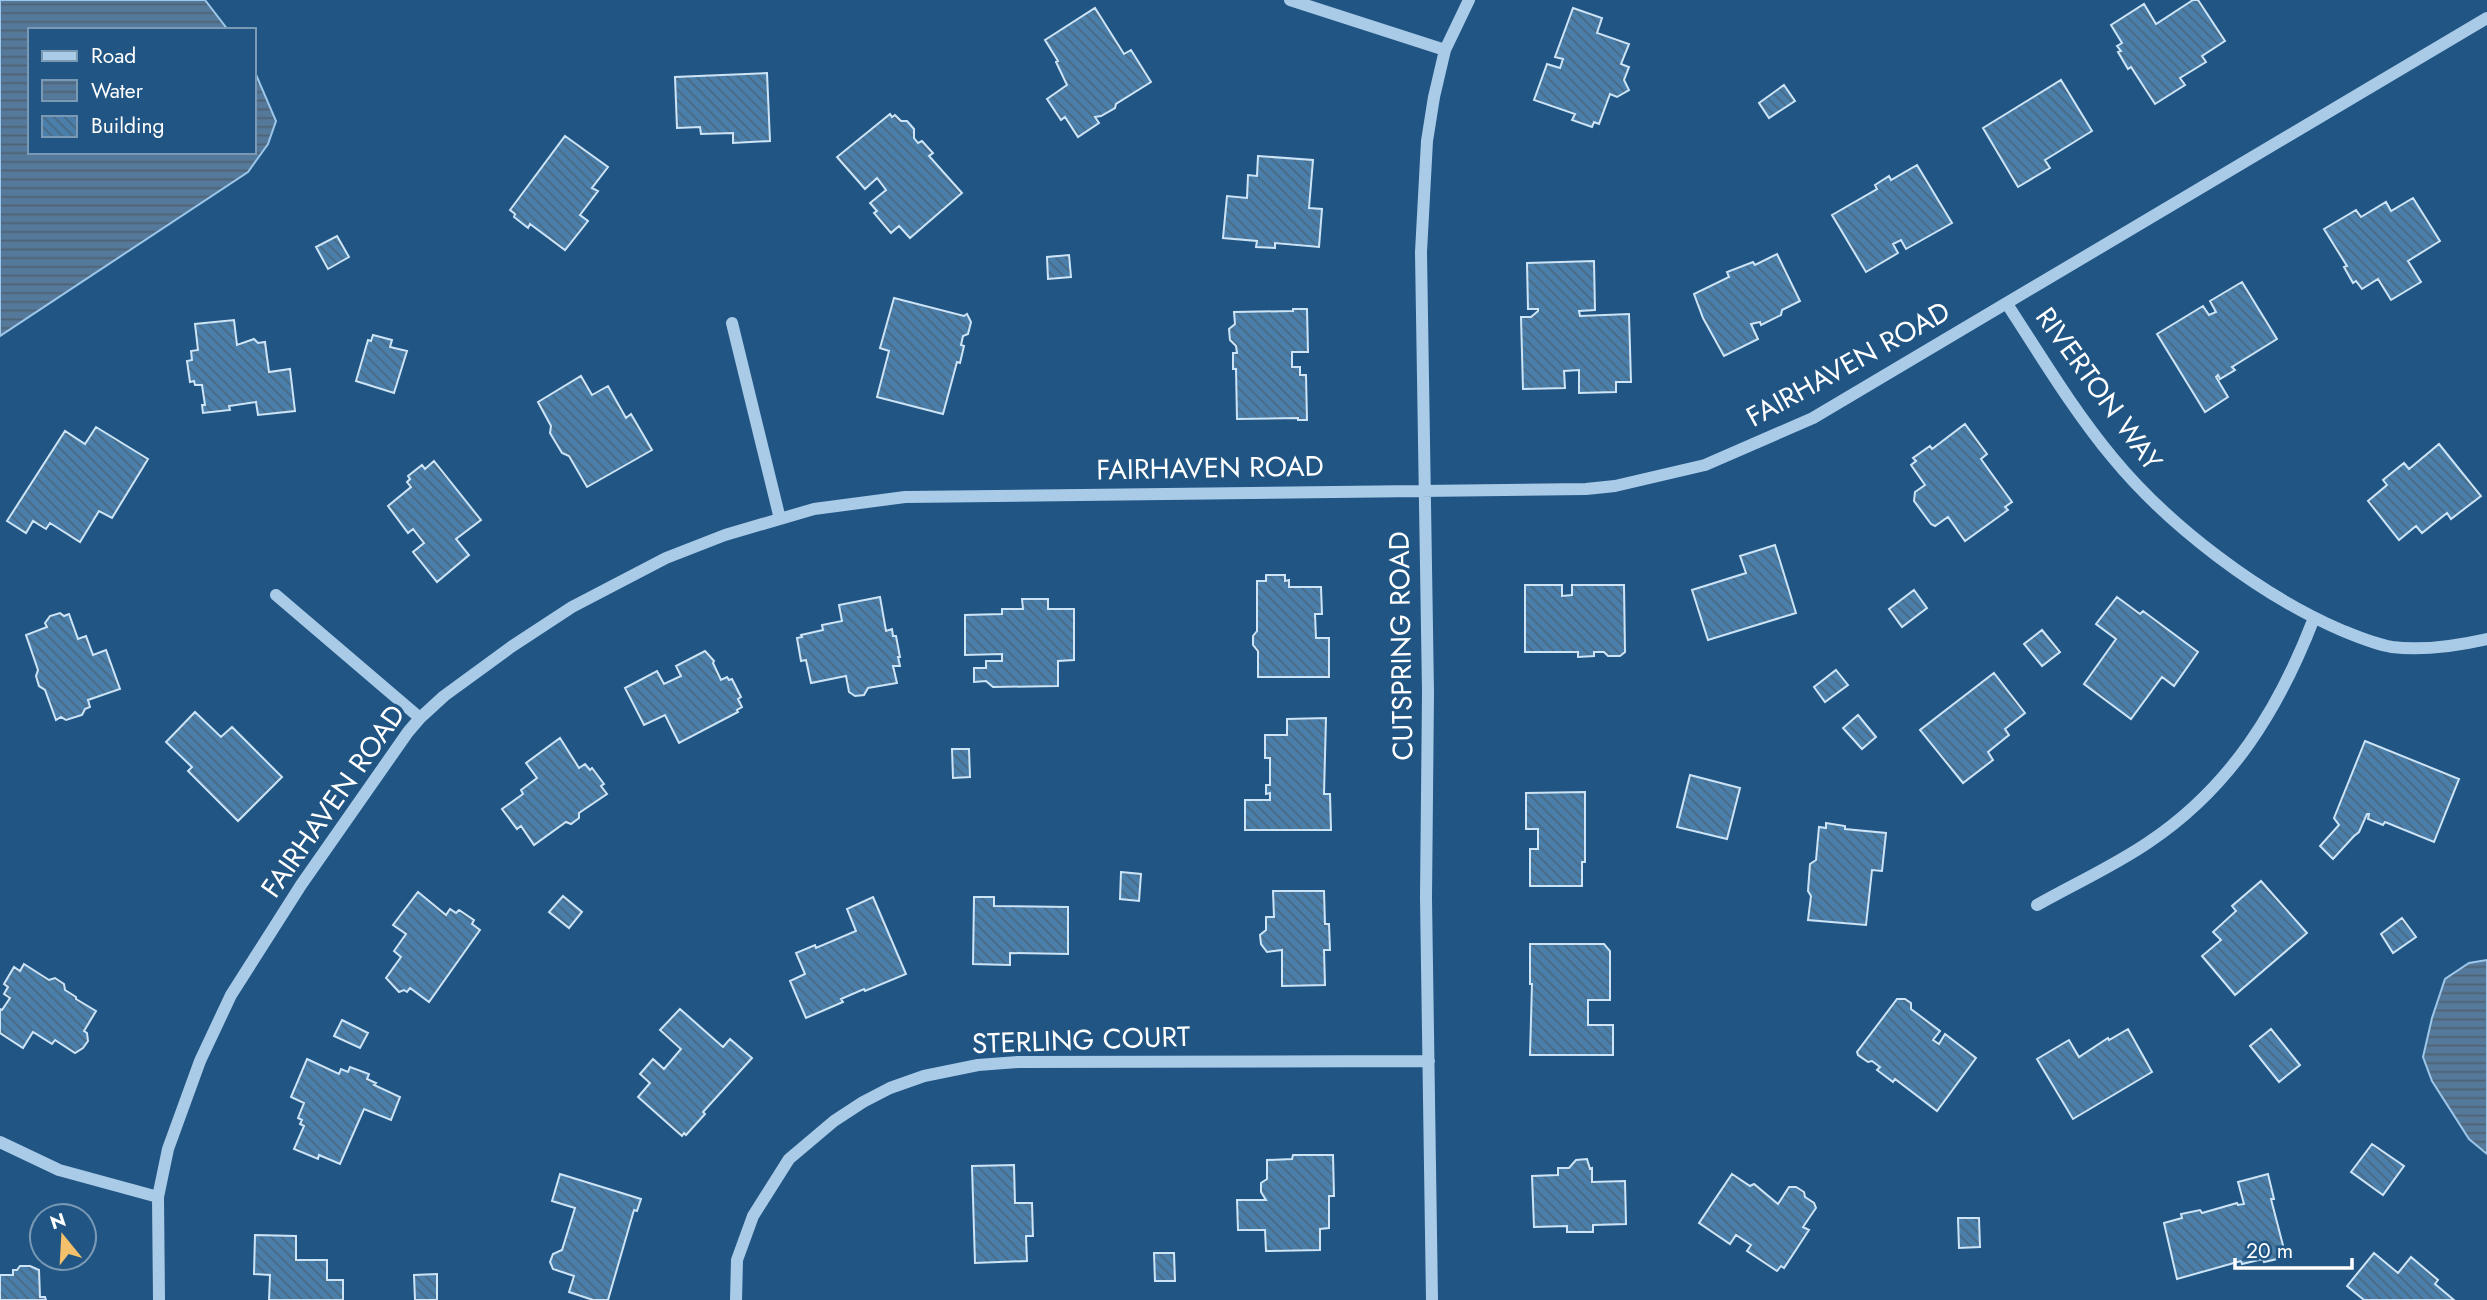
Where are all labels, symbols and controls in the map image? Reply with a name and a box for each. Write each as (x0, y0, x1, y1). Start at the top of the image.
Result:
legend (28, 28, 256, 154)
text: Road (91, 41, 136, 71)
text: Water (91, 76, 144, 106)
text: Building (91, 111, 164, 141)
street label: FAIRHAVEN ROAD (1739, 291, 1957, 437)
street label: RIVERTON WAY (2026, 299, 2173, 479)
street label: FAIRHAVEN ROAD (1096, 446, 1324, 490)
street label: CUTSPRING ROAD (1379, 531, 1423, 761)
street label: FAIRHAVEN ROAD (251, 696, 415, 906)
street label: STERLING COURT (971, 1016, 1191, 1064)
north arrow (28, 1202, 98, 1272)
text: N (47, 1206, 69, 1236)
scale bar (2235, 1226, 2352, 1270)
text: 20 m (2246, 1236, 2293, 1266)

